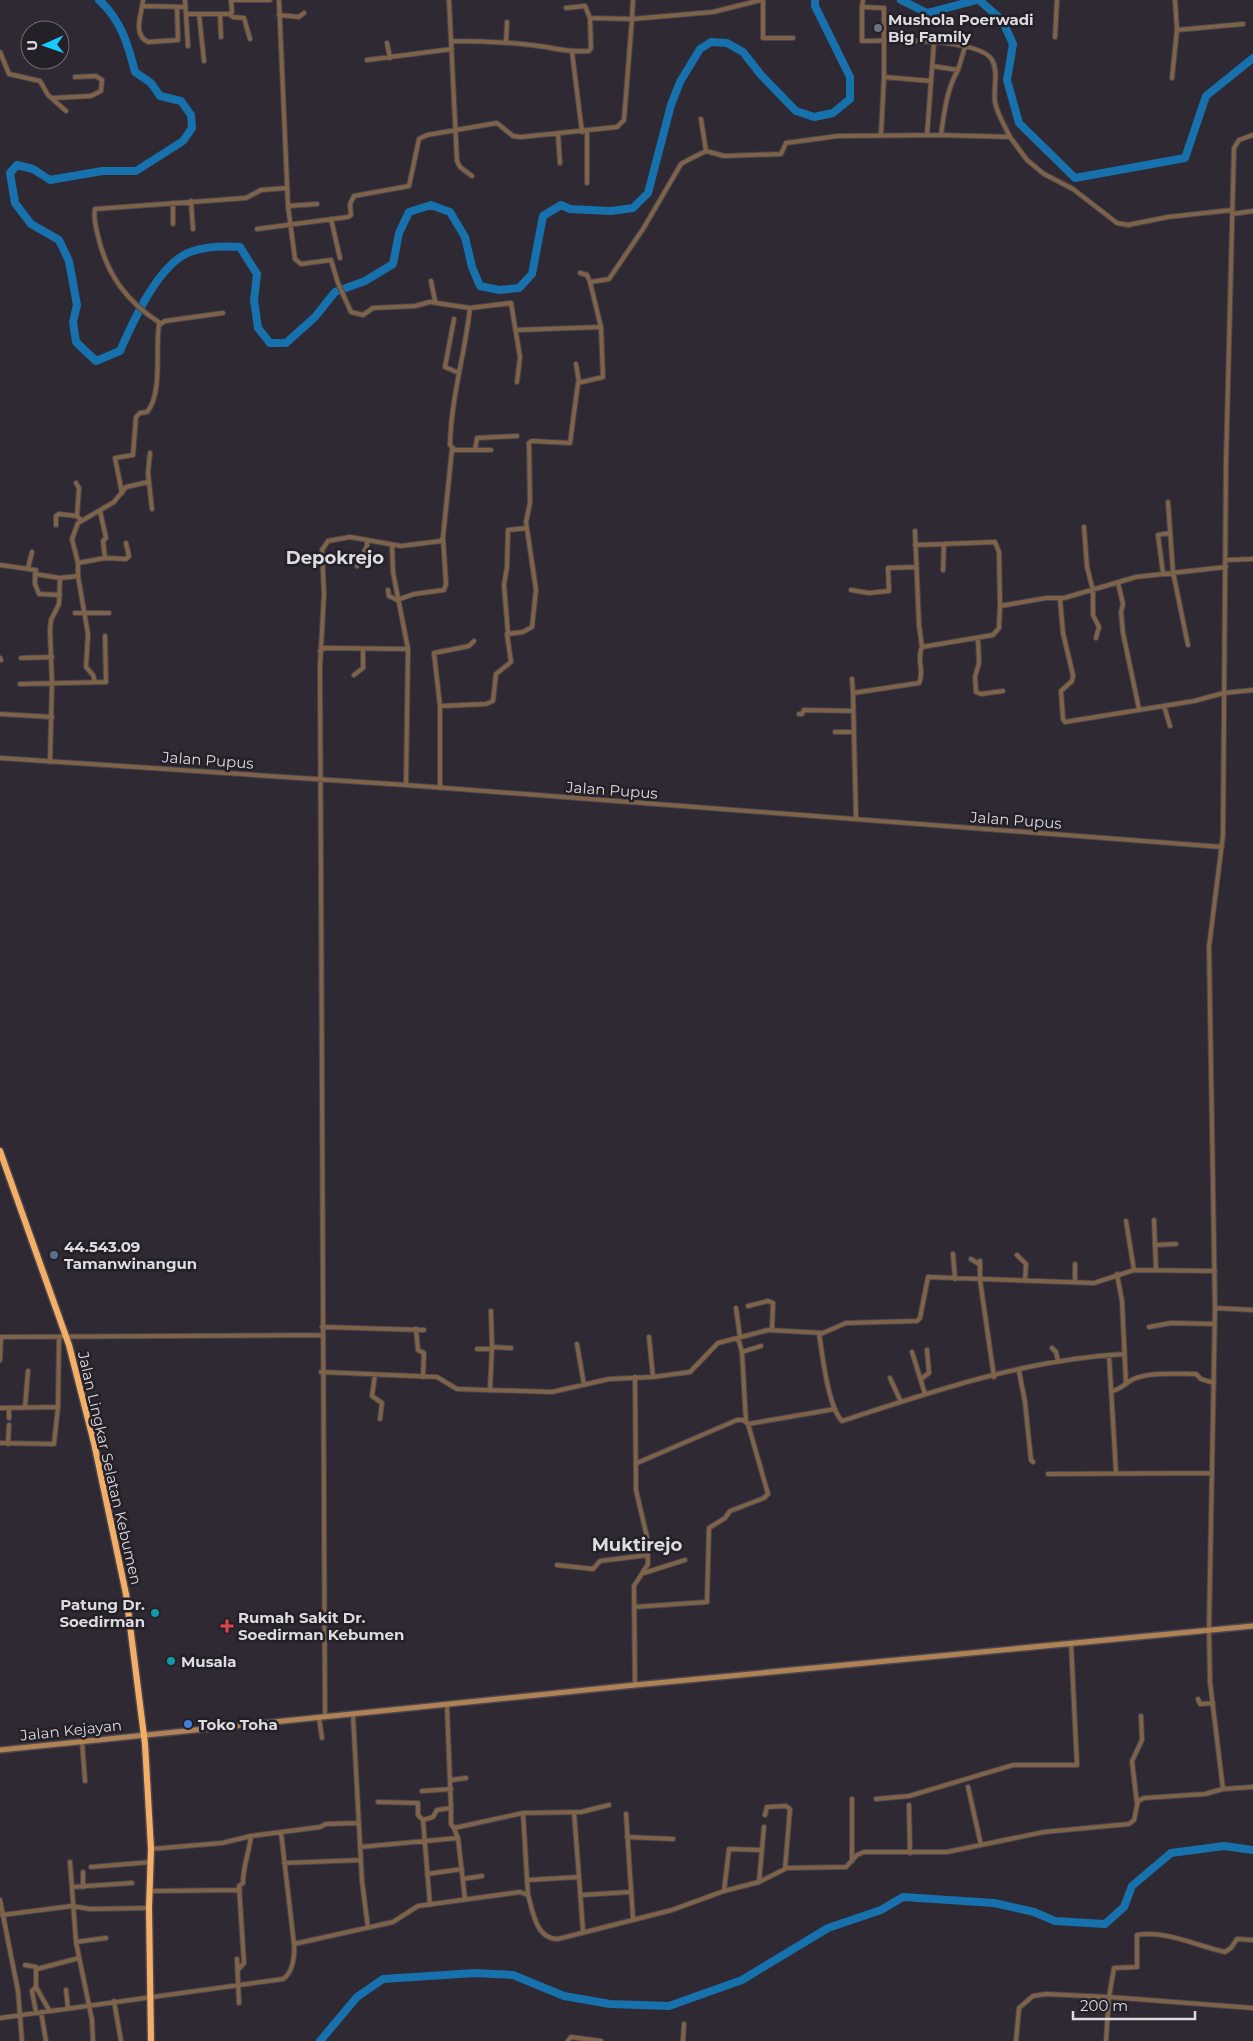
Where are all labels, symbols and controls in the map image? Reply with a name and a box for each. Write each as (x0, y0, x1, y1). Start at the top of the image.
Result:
place label: Mushola Poerwadi Big Family (888, 10, 1034, 46)
north arrow (20, 20, 70, 70)
marker: Mushola Poerwadi Big Family (872, 22, 884, 34)
text: U (23, 40, 41, 51)
district label: Depokrejo (286, 547, 384, 569)
street label: Jalan Pupus (161, 747, 254, 773)
street label: Jalan Pupus (565, 777, 658, 803)
street label: Jalan Pupus (969, 807, 1062, 833)
place label: 44.543.09 Tamanwinangun (64, 1237, 197, 1273)
marker: 44.543.09 Tamanwinangun (48, 1249, 60, 1261)
street label: Jalan Lingkar Selatan Kebumen (74, 1349, 146, 1586)
district label: Muktirejo (592, 1534, 683, 1556)
place label: Patung Dr. Soedirman (59, 1595, 145, 1631)
marker: Patung Dr. Soedirman (149, 1607, 161, 1619)
place label: Rumah Sakit Dr. Soedirman Kebumen (238, 1608, 404, 1644)
marker: Rumah Sakit Dr. Soedirman Kebumen (220, 1619, 234, 1633)
place label: Musala (181, 1652, 237, 1671)
marker: Musala (165, 1655, 177, 1667)
street label: Jalan Kejayan (18, 1715, 123, 1745)
place label: Toko Toha (198, 1715, 278, 1734)
marker: Toko Toha (182, 1718, 194, 1730)
scale bar (1073, 1988, 1196, 2020)
text: 200 m (1080, 1996, 1128, 2015)

